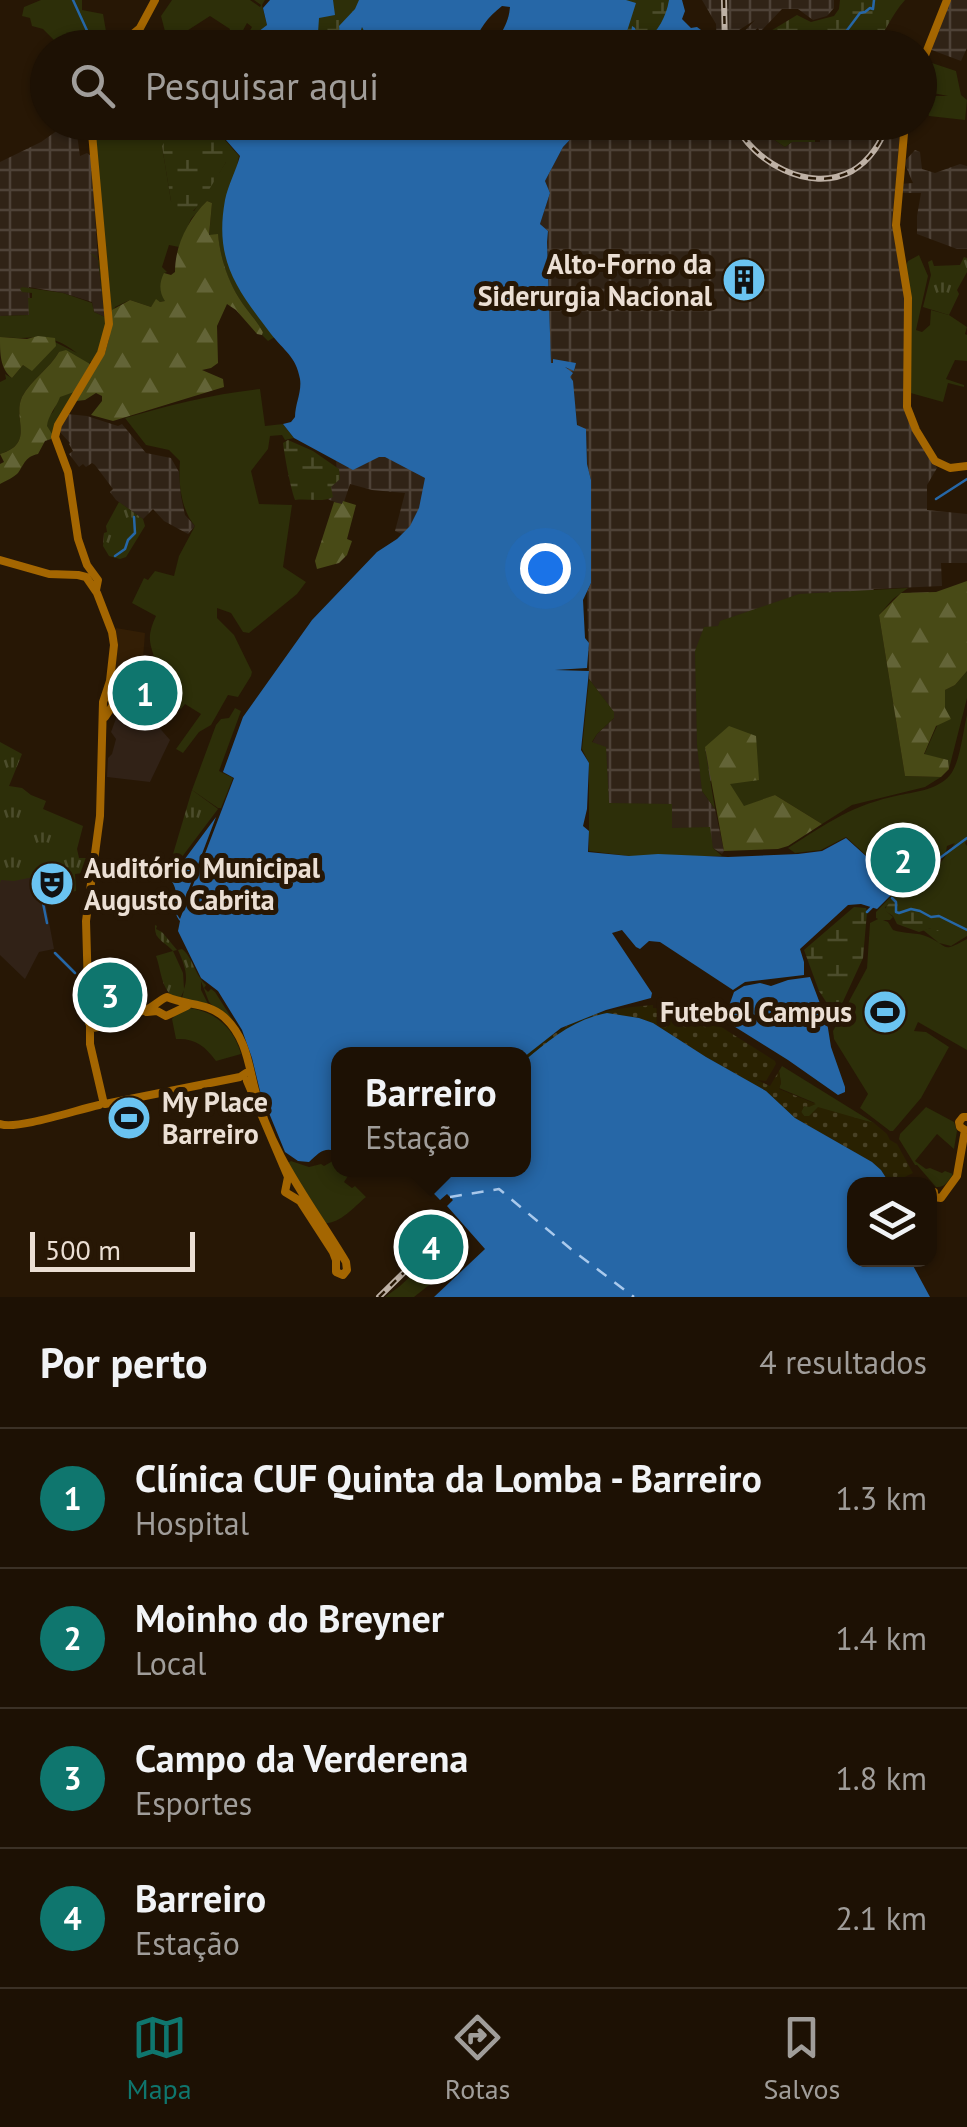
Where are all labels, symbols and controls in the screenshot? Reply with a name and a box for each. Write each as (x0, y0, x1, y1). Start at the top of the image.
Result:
search box (30, 30, 937, 140)
icon: search (65, 58, 120, 113)
text: Pesquisar aqui (145, 61, 379, 110)
place label: Alto-Forno da Siderurgia Nacional (478, 245, 713, 314)
building icon: Alto-Forno da Siderurgia Nacional (721, 257, 767, 303)
your location (520, 543, 571, 594)
pin: 1 (112, 656, 178, 730)
pin: 2 (870, 822, 936, 898)
place label: Auditório Municipal Augusto Cabrita (84, 849, 321, 918)
theatre icon: Auditório Municipal Augusto Cabrita (29, 861, 75, 907)
pin: 3 (78, 958, 142, 1032)
sports icon: Futebol Campus (862, 989, 908, 1035)
place label: Futebol Campus (660, 993, 852, 1030)
popup (331, 1047, 531, 1177)
text: Barreiro (365, 1067, 497, 1116)
place label: My Place Barreiro (162, 1083, 268, 1152)
sports icon: My Place Barreiro (106, 1095, 152, 1141)
text: Estação (365, 1116, 470, 1158)
map controls (847, 1177, 937, 1267)
button: layers (847, 1177, 937, 1267)
pin: 4 (398, 1210, 464, 1284)
scale bar (30, 1227, 195, 1272)
text: 500 m (45, 1231, 121, 1268)
text: Por perto (40, 1335, 207, 1390)
text: 4 resultados (759, 1341, 927, 1383)
text: Clínica CUF Quinta da Lomba - Barreiro (135, 1453, 762, 1502)
text: 1 (63, 1477, 82, 1519)
text: 1.3 km (835, 1477, 927, 1519)
text: Hospital (135, 1502, 249, 1544)
text: Moinho do Breyner (135, 1593, 444, 1642)
text: 2 (63, 1617, 82, 1659)
text: 1.4 km (835, 1617, 927, 1659)
text: Local (135, 1642, 206, 1684)
text: Campo da Verderena (135, 1733, 468, 1782)
text: 3 (63, 1757, 82, 1799)
text: 1.8 km (835, 1757, 927, 1799)
text: Esportes (135, 1782, 252, 1824)
text: Barreiro (135, 1873, 266, 1922)
text: 4 (63, 1897, 82, 1939)
text: 2.1 km (835, 1897, 927, 1939)
text: Estação (135, 1922, 240, 1964)
tab: Mapa (127, 2010, 192, 2107)
tab: Rotas (445, 2010, 510, 2107)
tab: Salvos (763, 2010, 840, 2107)

